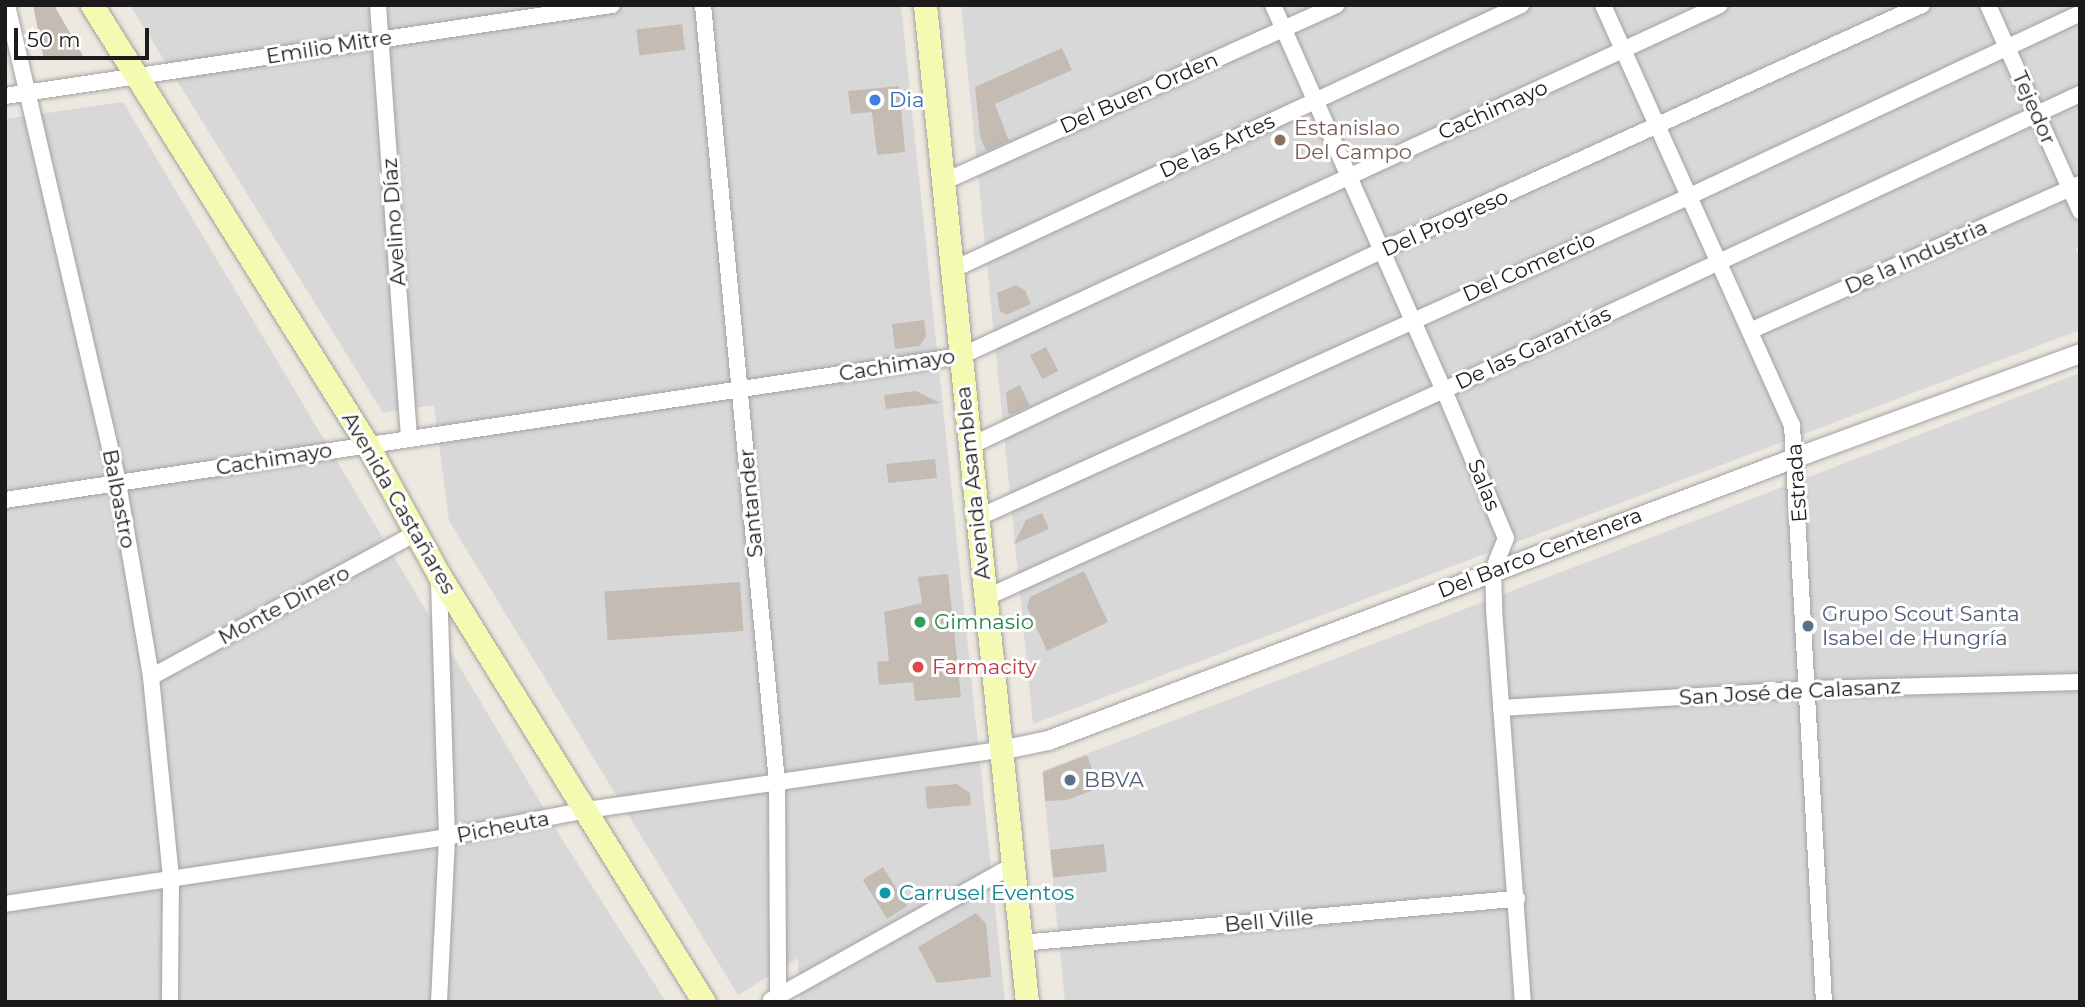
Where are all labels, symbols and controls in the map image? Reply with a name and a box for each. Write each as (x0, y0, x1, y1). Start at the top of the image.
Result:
scale bar (18, 14, 152, 58)
street label: Emilio Mitre (264, 25, 394, 69)
text: 50 m (27, 27, 81, 52)
street label: Del Buen Orden (1056, 47, 1222, 139)
street label: Tejedor (2007, 67, 2061, 149)
street label: Cachimayo (1434, 75, 1552, 145)
place label: Dia (889, 87, 924, 113)
marker: Dia (867, 92, 883, 108)
street label: De las Artes (1155, 108, 1279, 184)
place label: Estanislao Del Campo (1294, 115, 1412, 165)
marker: Estanislao Del Campo (1272, 132, 1288, 148)
street label: Avelino Díaz (377, 157, 411, 287)
street label: Del Progreso (1378, 184, 1512, 262)
street label: De la Industria (1841, 214, 1991, 300)
street label: Del Comercio (1459, 227, 1599, 307)
street label: De las Garantías (1451, 301, 1615, 395)
street label: Cachimayo (837, 343, 957, 387)
street label: Avenida Asamblea (950, 385, 996, 581)
street label: Avenida Castañares (337, 408, 461, 598)
street label: Cachimayo (214, 437, 334, 481)
street label: Estrada (1782, 443, 1812, 523)
street label: Balbastro (97, 447, 141, 551)
street label: Santander (734, 447, 768, 559)
street label: Salas (1462, 455, 1506, 515)
street label: Del Barco Centenera (1434, 502, 1646, 604)
street label: Monte Dinero (214, 560, 354, 650)
place label: Grupo Scout Santa Isabel de Hungría (1822, 601, 2020, 651)
place label: Gimnasio (934, 609, 1034, 635)
marker: Gimnasio (912, 614, 928, 630)
marker: Grupo Scout Santa Isabel de Hungría (1800, 618, 1816, 634)
place label: Farmacity (932, 654, 1036, 680)
marker: Farmacity (910, 659, 926, 675)
street label: San José de Calasanz (1678, 674, 1902, 710)
place label: BBVA (1084, 767, 1144, 793)
marker: BBVA (1062, 772, 1078, 788)
street label: Picheuta (455, 806, 551, 848)
place label: Carrusel Eventos (899, 880, 1074, 906)
marker: Carrusel Eventos (877, 885, 893, 901)
street label: Bell Ville (1223, 905, 1315, 937)

